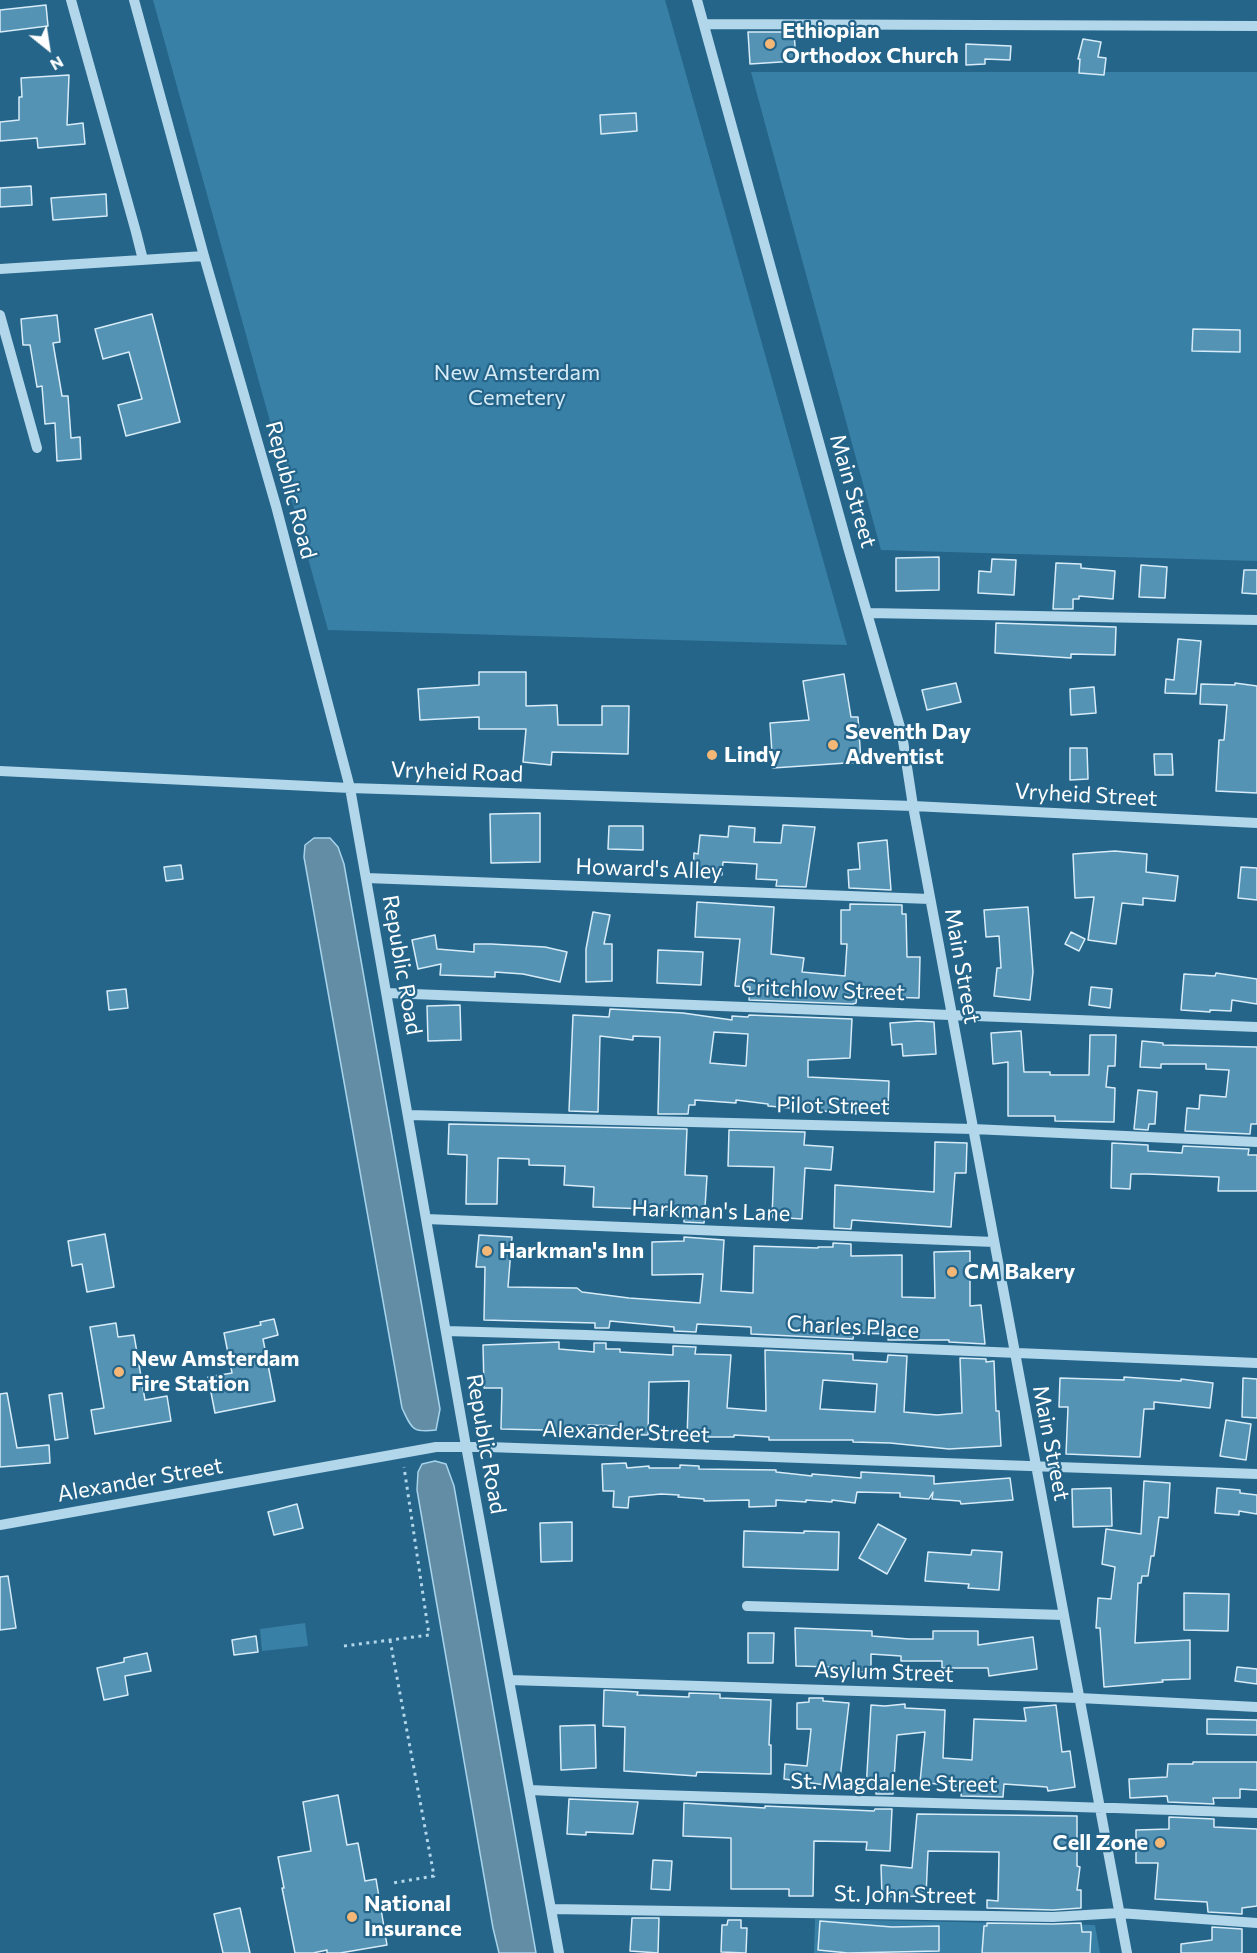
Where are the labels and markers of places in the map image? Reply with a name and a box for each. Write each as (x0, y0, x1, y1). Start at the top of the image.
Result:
place label: Ethiopian Orthodox Church (782, 18, 959, 70)
marker: Ethiopian Orthodox Church (763, 37, 777, 51)
place label: Seventh Day Adventist (845, 719, 971, 770)
marker: Seventh Day Adventist (826, 738, 840, 752)
place label: Lindy (724, 742, 781, 768)
marker: Lindy (705, 748, 719, 762)
place label: Harkman's Inn (499, 1238, 644, 1264)
marker: Harkman's Inn (480, 1244, 494, 1258)
place label: CM Bakery (964, 1259, 1075, 1285)
marker: CM Bakery (945, 1265, 959, 1279)
place label: New Amsterdam Fire Station (131, 1346, 300, 1398)
marker: New Amsterdam Fire Station (112, 1365, 126, 1379)
place label: Cell Zone (1053, 1830, 1148, 1856)
marker: Cell Zone (1153, 1836, 1167, 1850)
place label: National Insurance (364, 1891, 462, 1942)
marker: National Insurance (345, 1910, 359, 1924)

